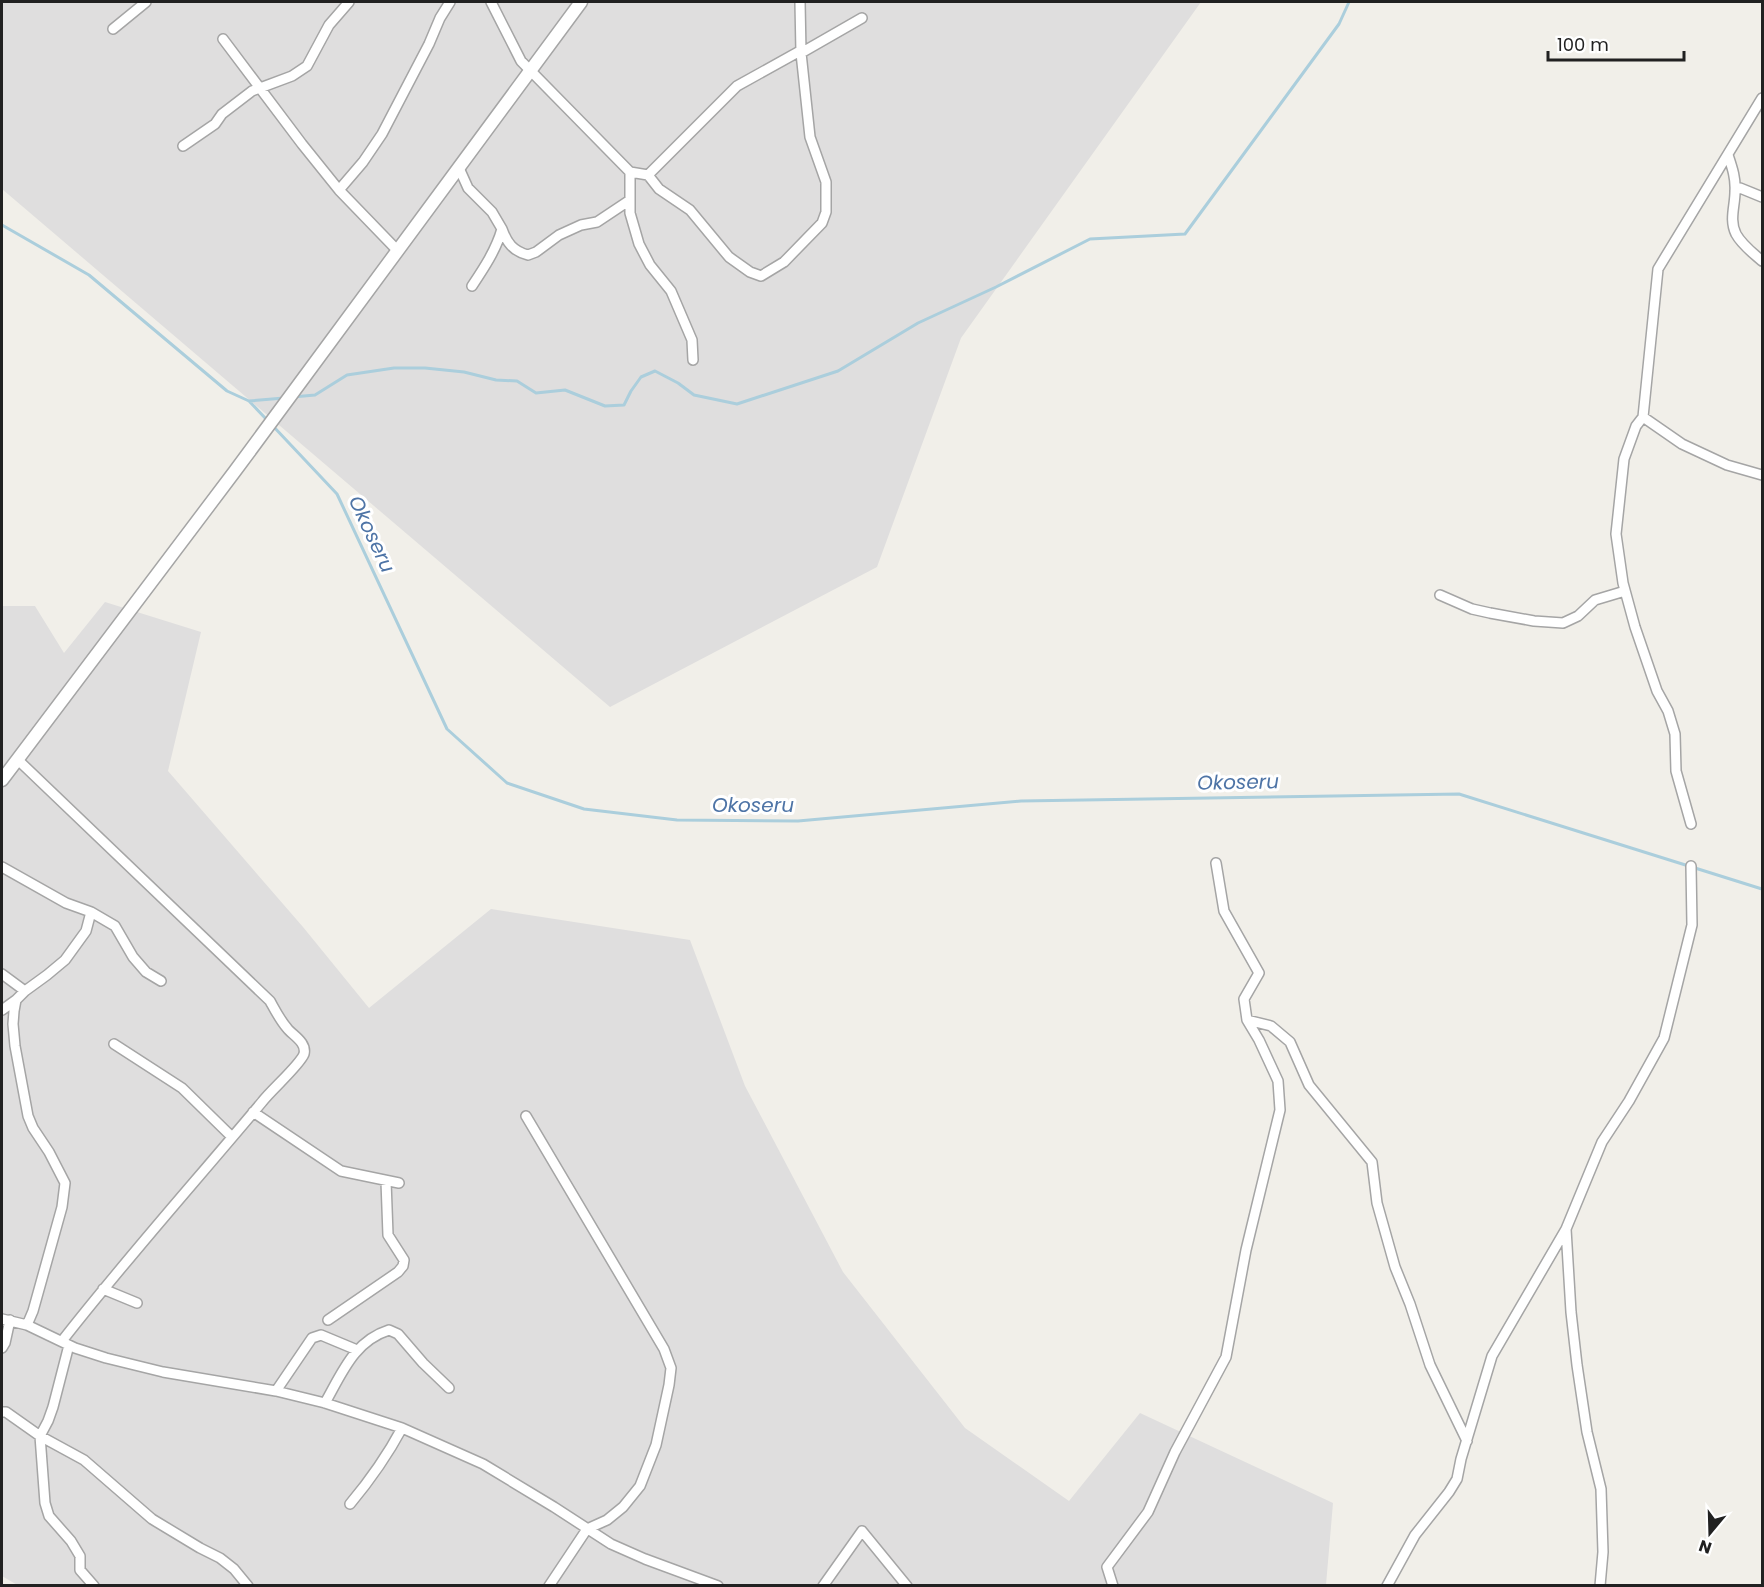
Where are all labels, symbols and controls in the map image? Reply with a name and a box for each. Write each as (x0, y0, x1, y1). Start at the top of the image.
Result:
scale bar (1548, 24, 1684, 62)
text: 100 m (1557, 32, 1609, 57)
water label: Okoseru (342, 491, 402, 577)
water label: Okoseru (1197, 767, 1279, 797)
water label: Okoseru (712, 791, 794, 819)
north arrow (1680, 1503, 1740, 1563)
text: N (1696, 1534, 1715, 1560)

